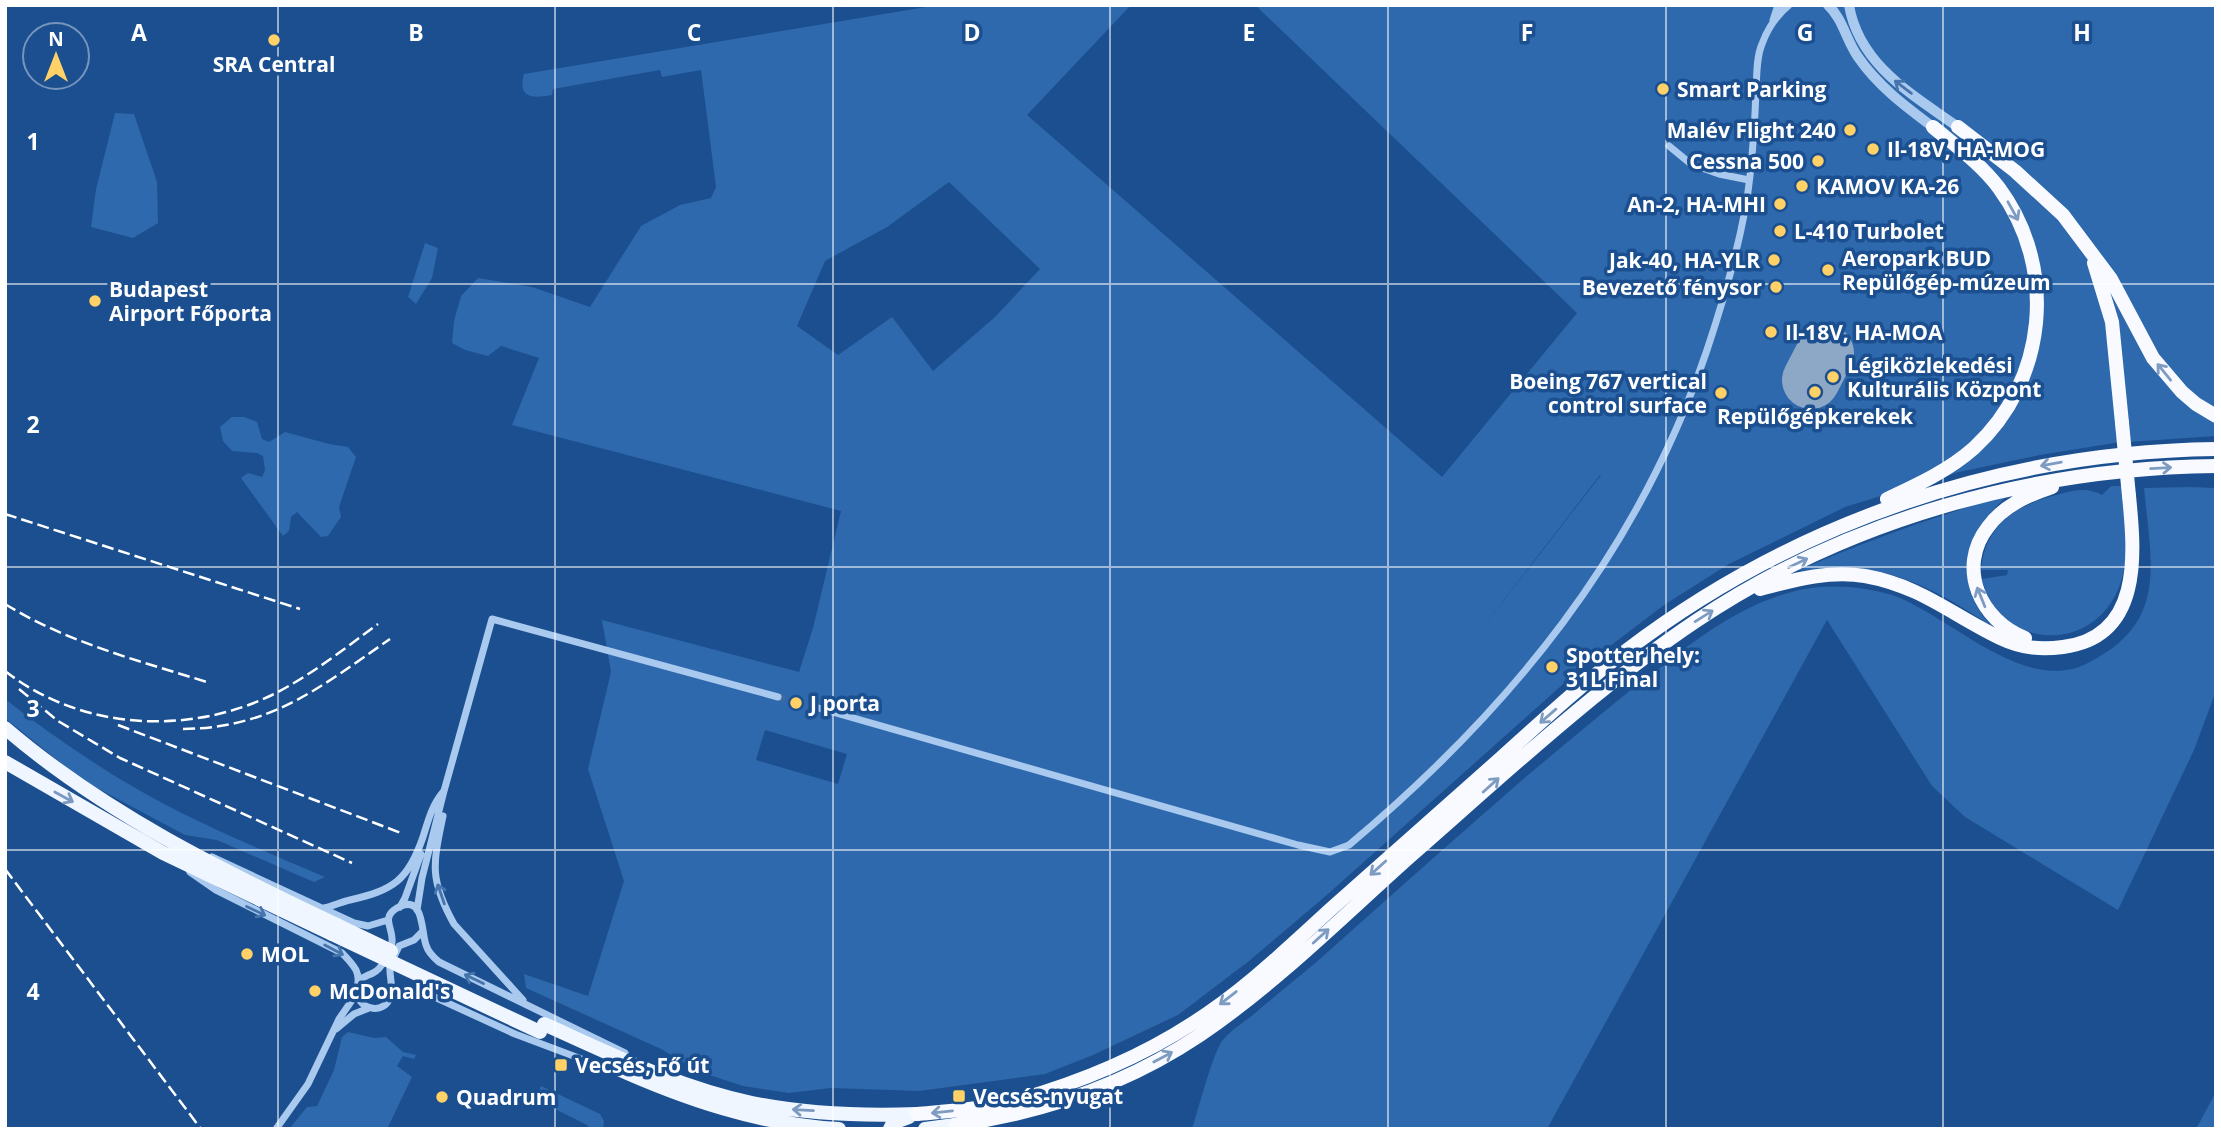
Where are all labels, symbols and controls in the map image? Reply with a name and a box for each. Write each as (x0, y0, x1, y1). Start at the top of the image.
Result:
text: A (131, 16, 147, 48)
text: B (408, 16, 424, 48)
text: C (687, 16, 701, 48)
text: D (963, 16, 981, 48)
text: E (1243, 16, 1255, 48)
text: F (1521, 16, 1533, 48)
text: G (1797, 16, 1813, 48)
text: H (2073, 16, 2091, 48)
north arrow (21, 21, 91, 91)
text: N (48, 26, 64, 52)
marker: SRA Central (266, 32, 282, 48)
place label: SRA Central (213, 50, 335, 78)
place label: Smart Parking (1677, 75, 1827, 103)
one-way arrow (1894, 80, 1913, 94)
marker: Smart Parking (1655, 81, 1671, 97)
place label: Malév Flight 240 (1667, 116, 1836, 144)
marker: Malév Flight 240 (1842, 122, 1858, 138)
text: 1 (26, 125, 40, 157)
place label: Il-18V, HA-MOG (1887, 135, 2045, 163)
marker: Il-18V, HA-MOG (1865, 141, 1881, 157)
place label: Cessna 500 (1689, 147, 1804, 175)
marker: Cessna 500 (1810, 153, 1826, 169)
place label: KAMOV KA-26 (1816, 172, 1959, 200)
marker: KAMOV KA-26 (1794, 178, 1810, 194)
place label: An-2, HA-MHI (1627, 190, 1766, 218)
marker: An-2, HA-MHI (1772, 196, 1788, 212)
one-way arrow (2007, 200, 2020, 221)
place label: L-410 Turbolet (1794, 217, 1944, 245)
marker: L-410 Turbolet (1772, 223, 1788, 239)
place label: Aeropark BUD Repülőgép-múzeum (1842, 244, 2051, 296)
place label: Jak-40, HA-YLR (1607, 246, 1760, 274)
marker: Jak-40, HA-YLR (1766, 252, 1782, 268)
marker: Aeropark BUD Repülőgép-múzeum (1820, 262, 1836, 278)
place label: Bevezető fénysor (1582, 273, 1762, 301)
place label: Budapest Airport Főporta (109, 275, 272, 327)
marker: Bevezető fénysor (1768, 279, 1784, 295)
marker: Budapest Airport Főporta (87, 293, 103, 309)
place label: Il-18V, HA-MOA (1785, 318, 1943, 346)
marker: Il-18V, HA-MOA (1763, 324, 1779, 340)
place label: Légiközlekedési Kulturális Központ (1847, 351, 2041, 403)
one-way arrow (2156, 364, 2172, 382)
place label: Boeing 767 vertical control surface (1509, 367, 1707, 419)
marker: Légiközlekedési Kulturális Központ (1825, 369, 1841, 385)
marker: Repülőgépkerekek (1807, 384, 1823, 400)
marker: Boeing 767 vertical control surface (1713, 385, 1729, 401)
place label: Repülőgépkerekek (1717, 402, 1914, 430)
text: 2 (26, 408, 40, 440)
one-way arrow (2040, 458, 2063, 471)
one-way arrow (2149, 461, 2172, 474)
one-way arrow (1787, 556, 1808, 569)
one-way arrow (1973, 586, 1986, 608)
one-way arrow (1694, 609, 1713, 623)
place label: Spotter hely: 31L Final (1566, 641, 1700, 693)
marker: Spotter hely: 31L Final (1544, 659, 1560, 675)
place label: J porta (808, 689, 880, 717)
text: 3 (26, 692, 40, 724)
marker: J porta (788, 695, 804, 711)
one-way arrow (1539, 708, 1557, 724)
one-way arrow (1482, 777, 1499, 794)
one-way arrow (53, 790, 73, 804)
one-way arrow (1370, 859, 1387, 876)
one-way arrow (434, 884, 446, 906)
one-way arrow (245, 905, 266, 919)
one-way arrow (1311, 929, 1329, 945)
place label: MOL (261, 940, 310, 968)
one-way arrow (323, 944, 344, 957)
marker: MOL (239, 946, 255, 962)
one-way arrow (464, 972, 485, 986)
text: 4 (26, 975, 40, 1007)
place label: McDonald's (329, 977, 450, 1005)
marker: McDonald's (307, 983, 323, 999)
one-way arrow (1219, 990, 1237, 1005)
one-way arrow (1152, 1050, 1172, 1064)
place label: Vecsés, Fő út (575, 1051, 709, 1079)
marker: Vecsés, Fő út (553, 1057, 569, 1073)
place label: Vecsés-nyugat (973, 1082, 1123, 1110)
place label: Quadrum (456, 1083, 556, 1111)
marker: Vecsés-nyugat (951, 1088, 967, 1104)
marker: Quadrum (434, 1089, 450, 1105)
one-way arrow (792, 1103, 814, 1116)
one-way arrow (931, 1105, 954, 1118)

